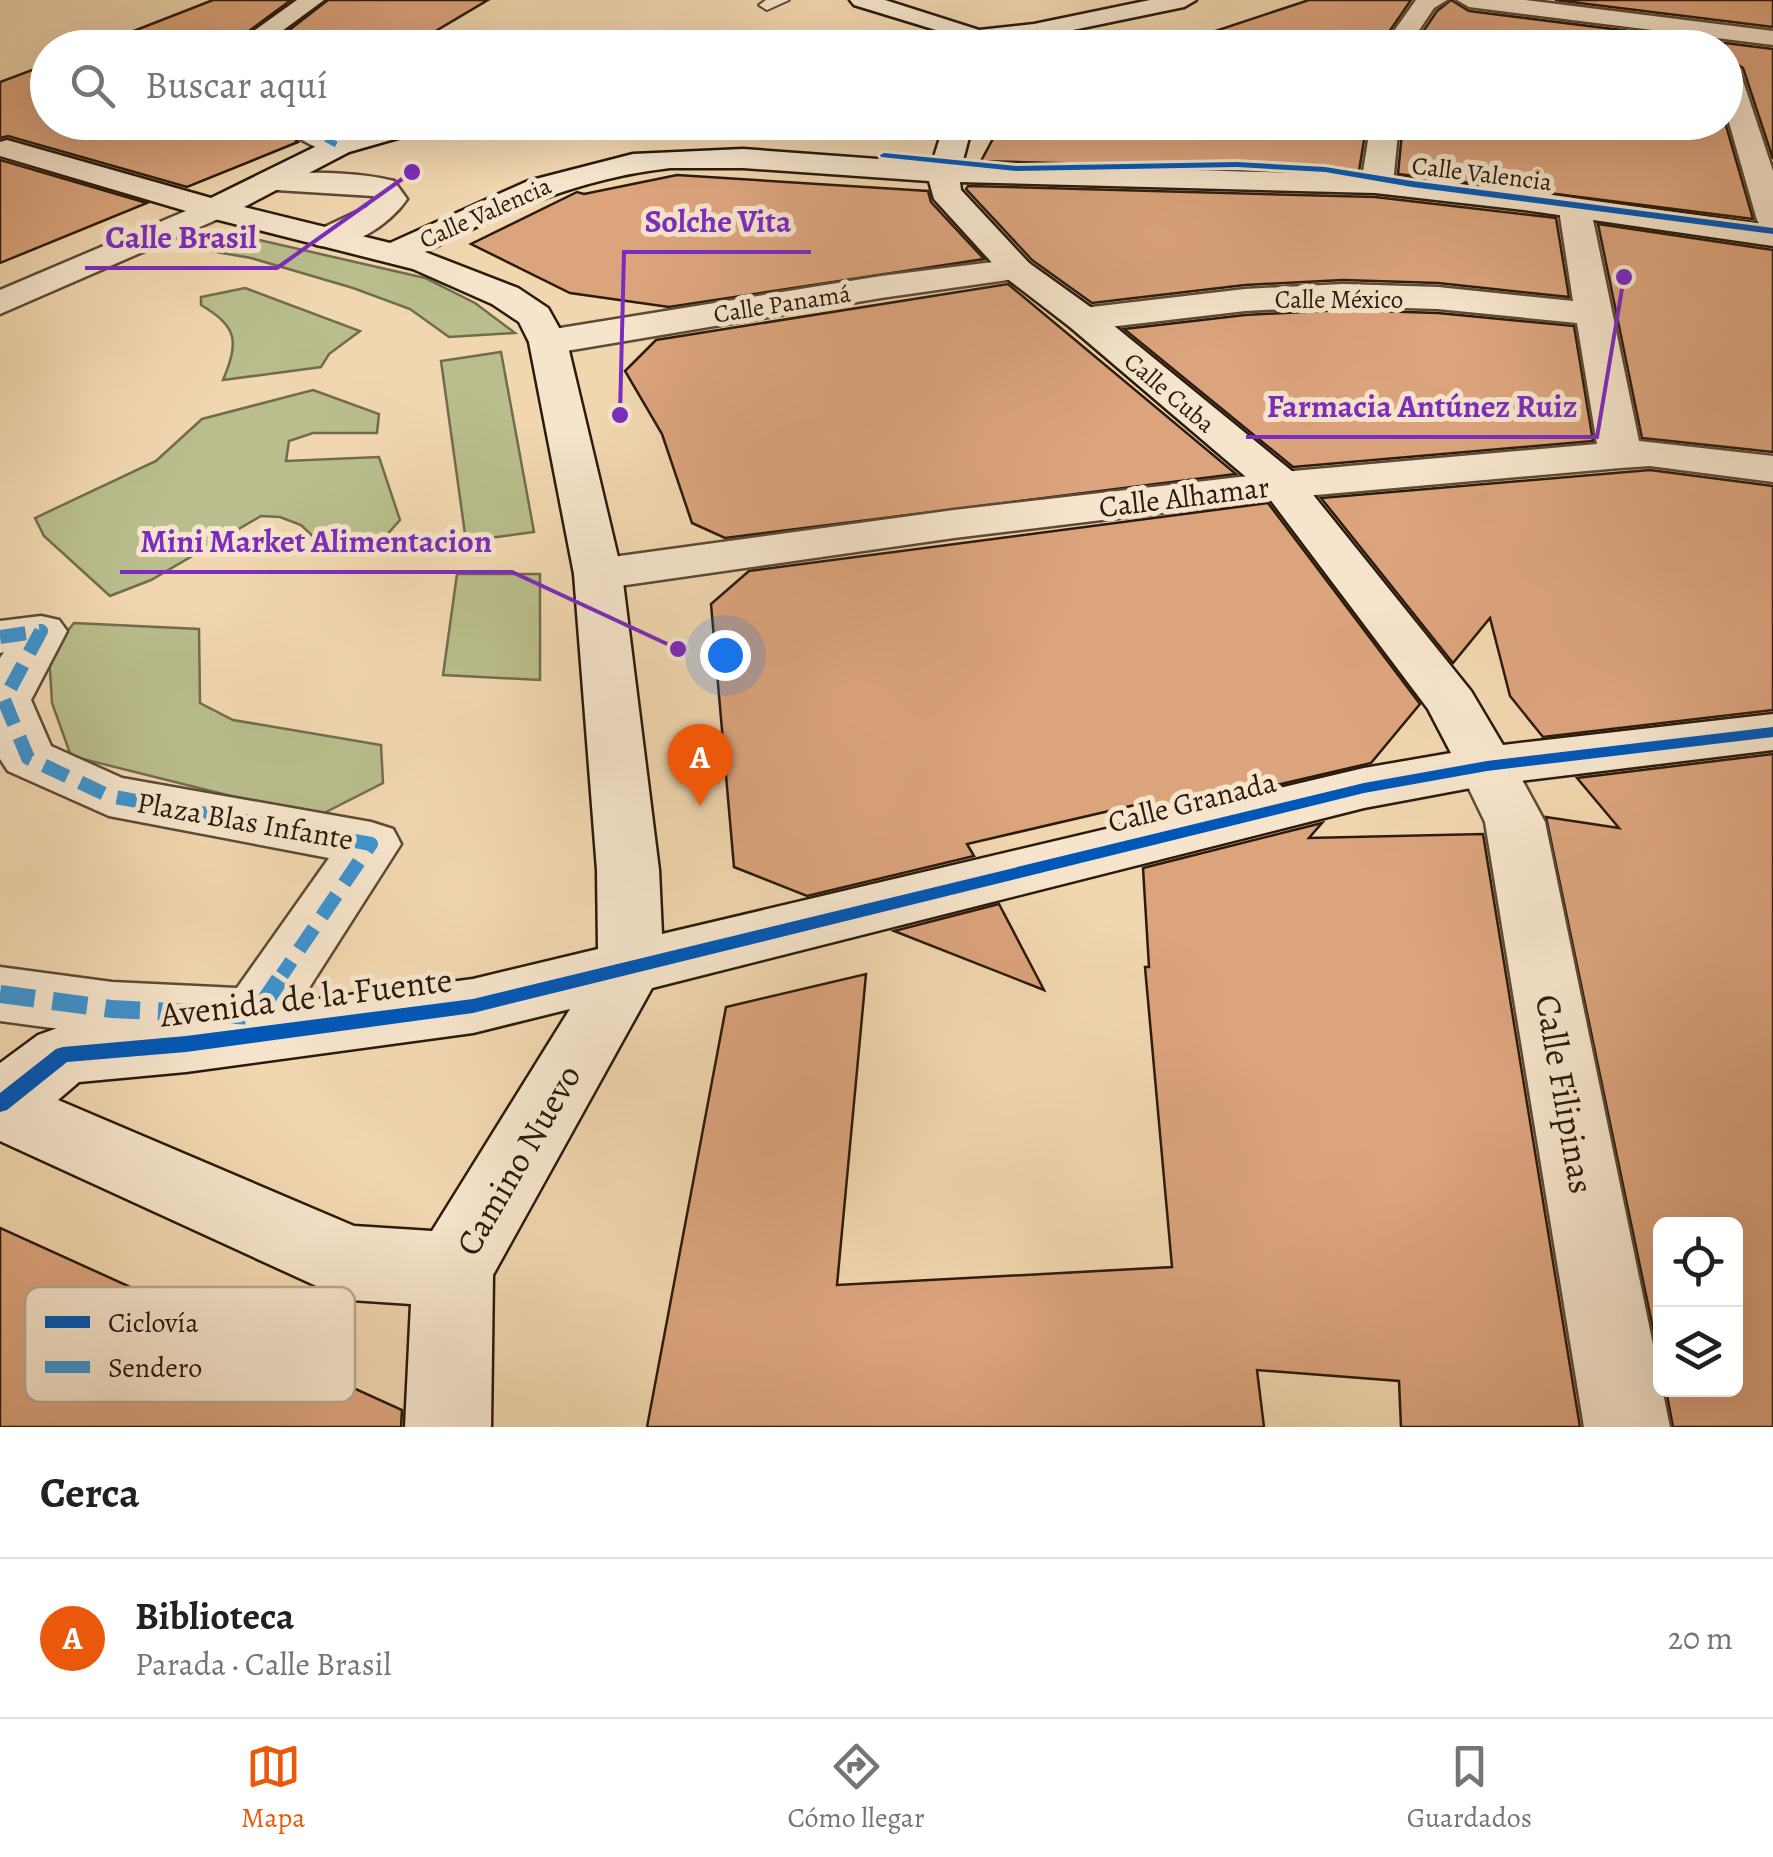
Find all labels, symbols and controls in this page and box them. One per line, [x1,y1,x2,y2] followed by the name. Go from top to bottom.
[30,30,1743,140] search box
[65,58,120,113] icon: search
[145,59,328,111] text: Buscar aquí
[1410,149,1554,199] street label: Calle Valencia
[414,169,557,257] street label: Calle Valencia
[624,190,811,252] callout: Solche Vita
[645,199,792,243] text: Solche Vita
[85,206,277,268] callout: Calle Brasil
[105,215,257,259] text: Calle Brasil
[711,276,853,332] street label: Calle Panamá
[1275,283,1403,317] street label: Calle México
[1117,345,1222,441] street label: Calle Cuba
[1246,375,1597,437] callout: Farmacia Antúnez Ruiz
[1267,384,1577,428] text: Farmacia Antúnez Ruiz
[1096,467,1272,527] street label: Calle Alhamar
[120,510,512,572] callout: Mini Market Alimentacion
[140,519,492,563] text: Mini Market Alimentacion
[700,630,751,681] your location
[668,724,732,806] pin: A
[1104,762,1280,842] street label: Calle Granada
[134,782,356,860] street label: Plaza Blas Infante
[156,955,455,1039] street label: Avenida de la Fuente
[1524,991,1606,1197] street label: Calle Filipinas
[444,1056,592,1264] street label: Camino Nuevo
[1653,1217,1743,1397] map controls
[1653,1217,1743,1307] button: locate
[25,1287,355,1402] legend
[108,1304,198,1342] text: Ciclovía
[1653,1307,1743,1397] button: layers
[108,1349,202,1387] text: Sendero
[40,1464,139,1521] text: Cerca
[135,1590,294,1642] text: Biblioteca
[62,1616,83,1660] text: A
[1668,1616,1733,1660] text: 20 m
[135,1642,391,1686] text: Parada · Calle Brasil
[241,1739,305,1837] tab: Mapa
[788,1739,925,1837] tab: Cómo llegar
[1407,1739,1532,1837] tab: Guardados

